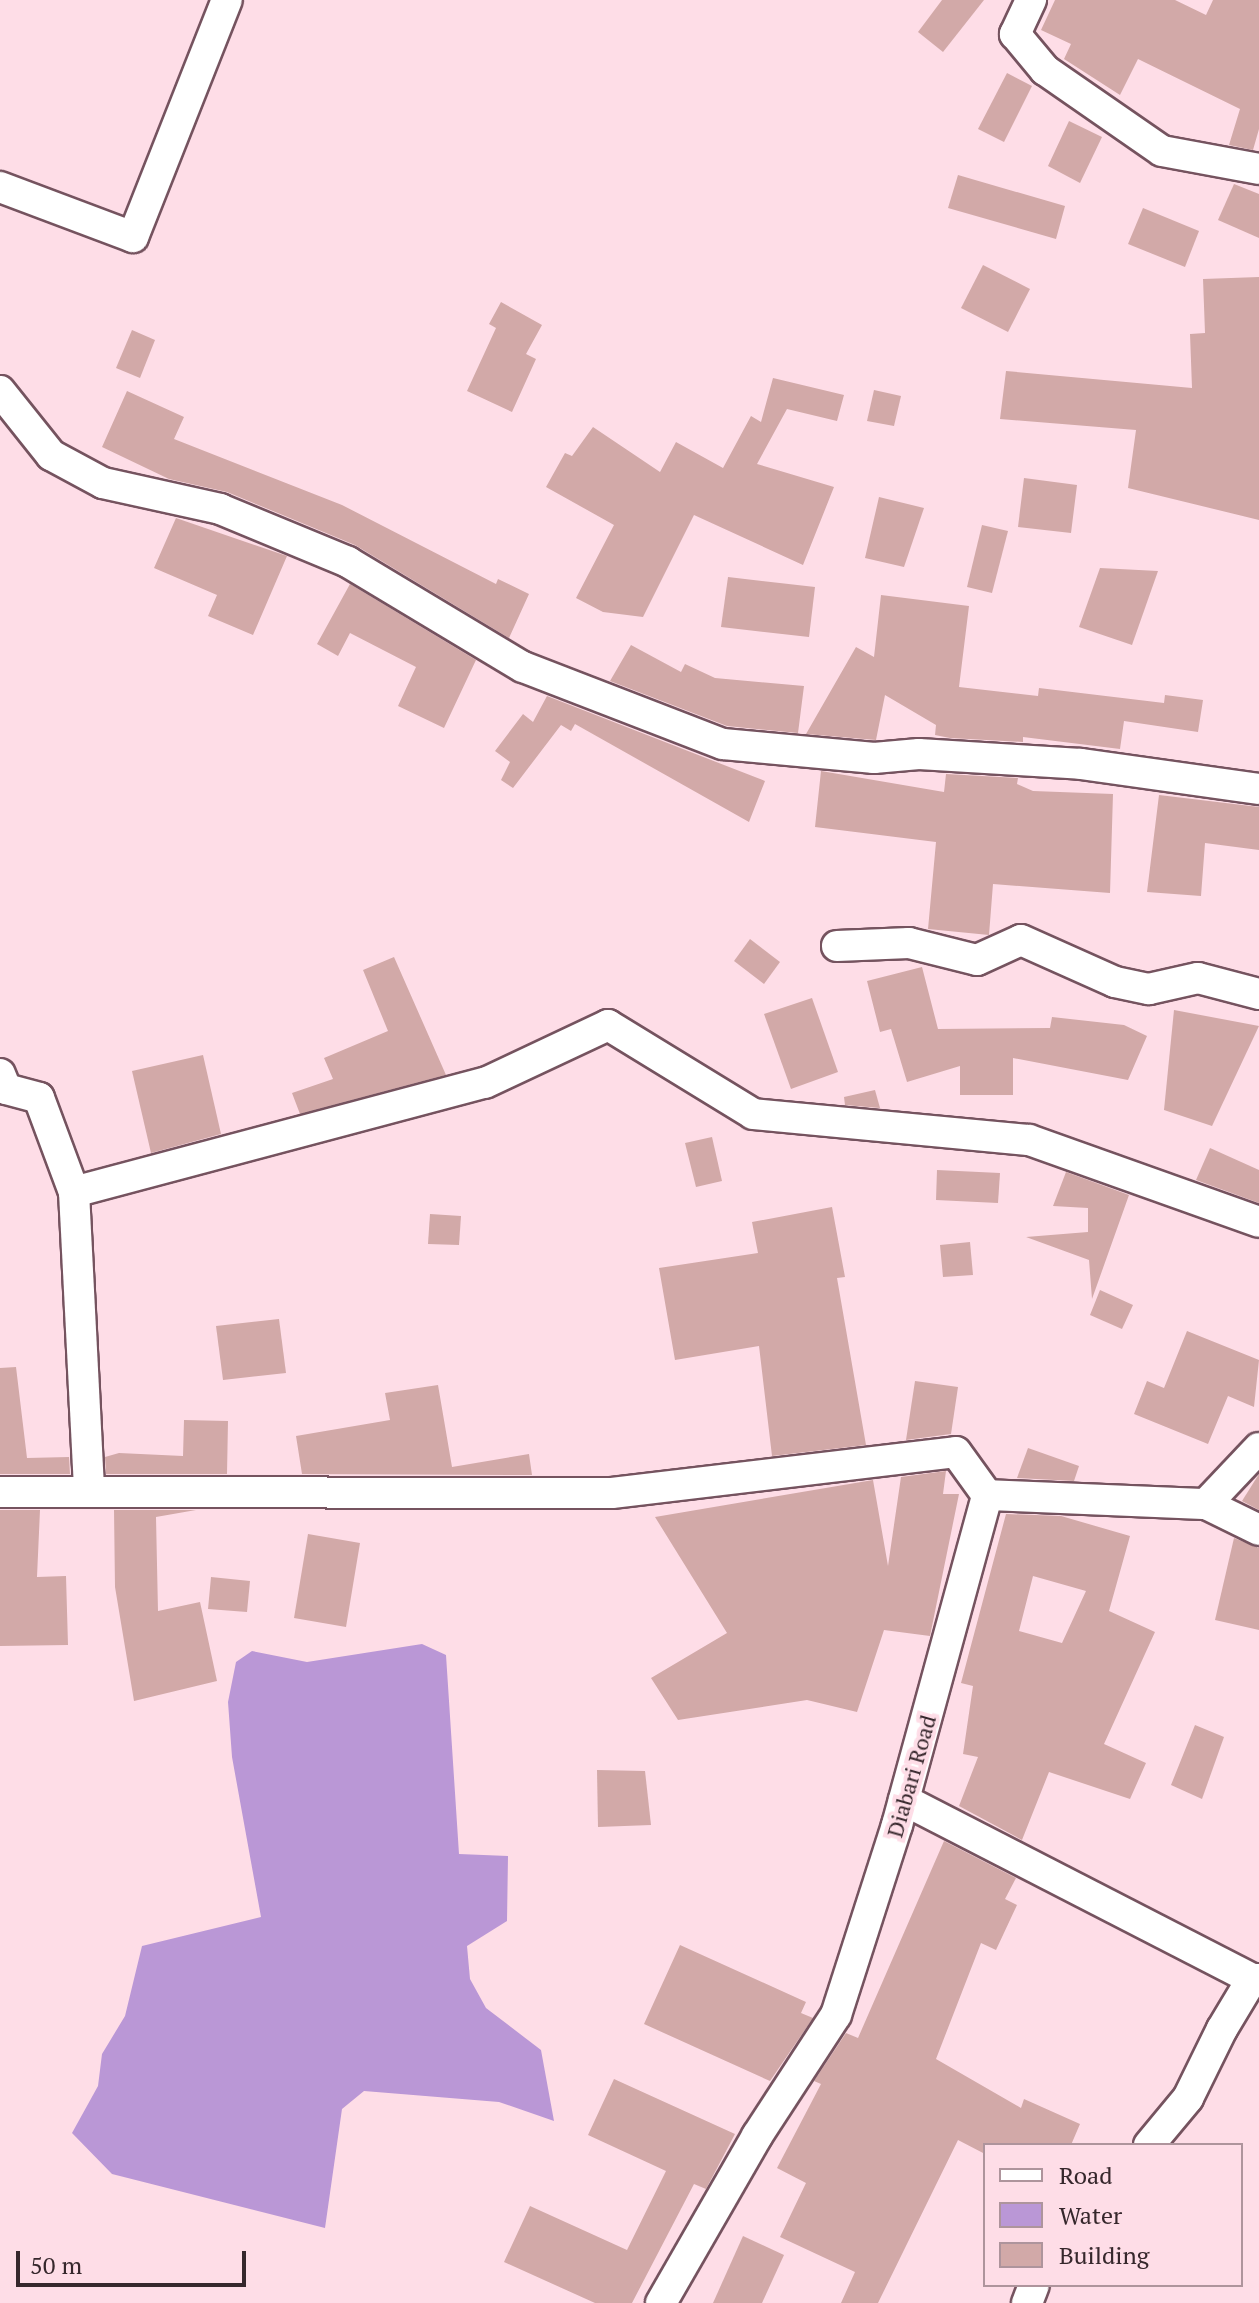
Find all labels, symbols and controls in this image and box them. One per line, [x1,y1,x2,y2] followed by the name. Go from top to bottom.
[881,1712,941,1840] street label: Diabari Road
[983,2143,1243,2287] legend
[1059,2159,1113,2191] text: Road
[1059,2199,1122,2231] text: Water
[20,2235,250,2285] scale bar
[1059,2239,1149,2271] text: Building
[30,2249,82,2281] text: 50 m

